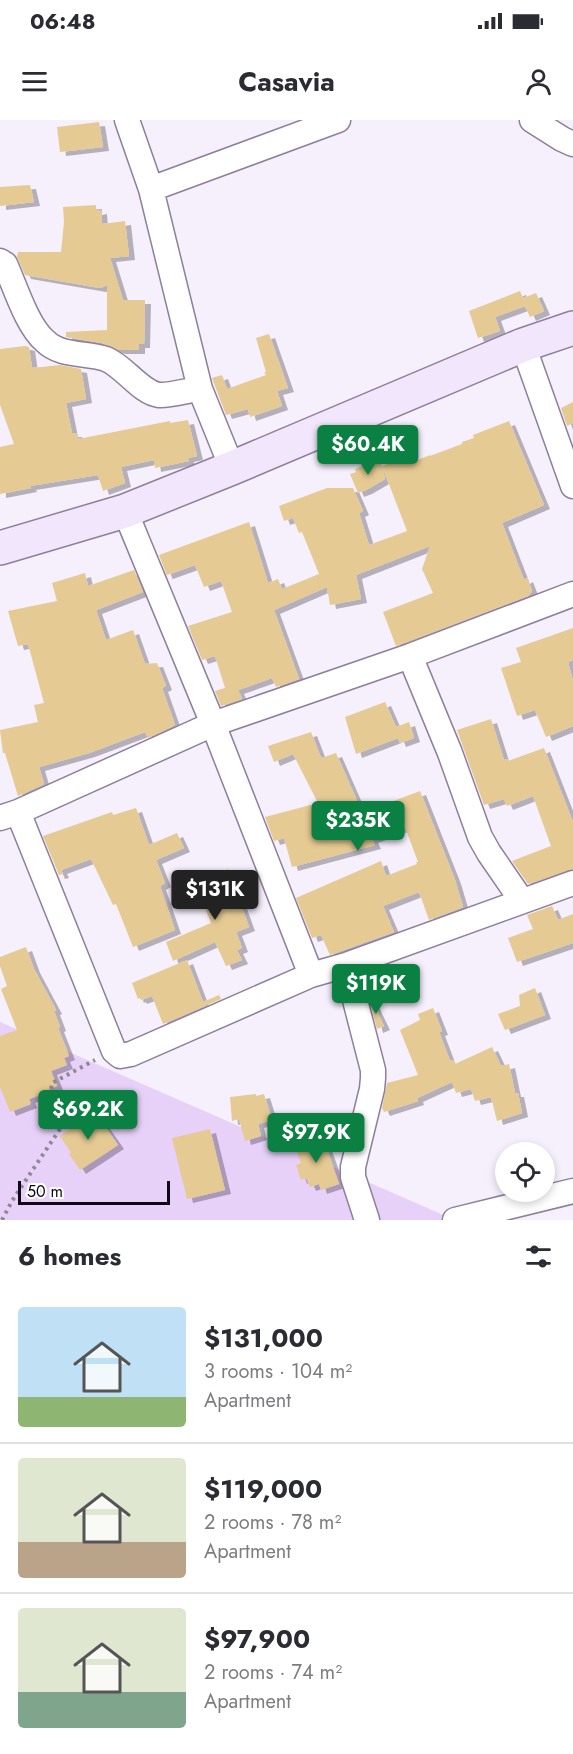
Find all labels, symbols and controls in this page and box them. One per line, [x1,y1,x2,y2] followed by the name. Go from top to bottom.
[30,5,96,37] text: 06:48
[238,62,335,101] text: Casavia
[18,65,51,98] icon: menu
[522,65,555,98] icon: person
[319,425,417,476] pin: $60.4K
[331,430,405,459] text: $60.4K
[316,801,400,852] pin: $235K
[326,806,390,835] text: $235K
[173,870,257,921] pin: $131K
[185,875,245,904] text: $131K
[334,964,418,1015] pin: $119K
[346,969,406,998] text: $119K
[39,1090,137,1141] pin: $69.2K
[52,1095,124,1124] text: $69.2K
[267,1113,365,1164] pin: $97.9K
[281,1118,351,1147] text: $97.9K
[495,1142,555,1202] map controls
[495,1142,555,1202] button: locate
[18,1178,170,1206] scale bar
[27,1180,63,1203] text: 50 m
[18,1237,121,1275] text: 6 homes
[522,1240,555,1273] icon: filters
[204,1319,323,1357] text: $131,000
[66,1331,138,1403] icon: home
[204,1357,352,1386] text: 3 rooms · 104 m²
[204,1386,291,1415] text: Apartment
[204,1470,322,1508] text: $119,000
[66,1482,138,1554] icon: home
[204,1508,341,1537] text: 2 rooms · 78 m²
[204,1537,291,1566] text: Apartment
[204,1620,310,1658] text: $97,900
[66,1632,138,1704] icon: home
[204,1658,342,1687] text: 2 rooms · 74 m²
[204,1687,291,1716] text: Apartment

